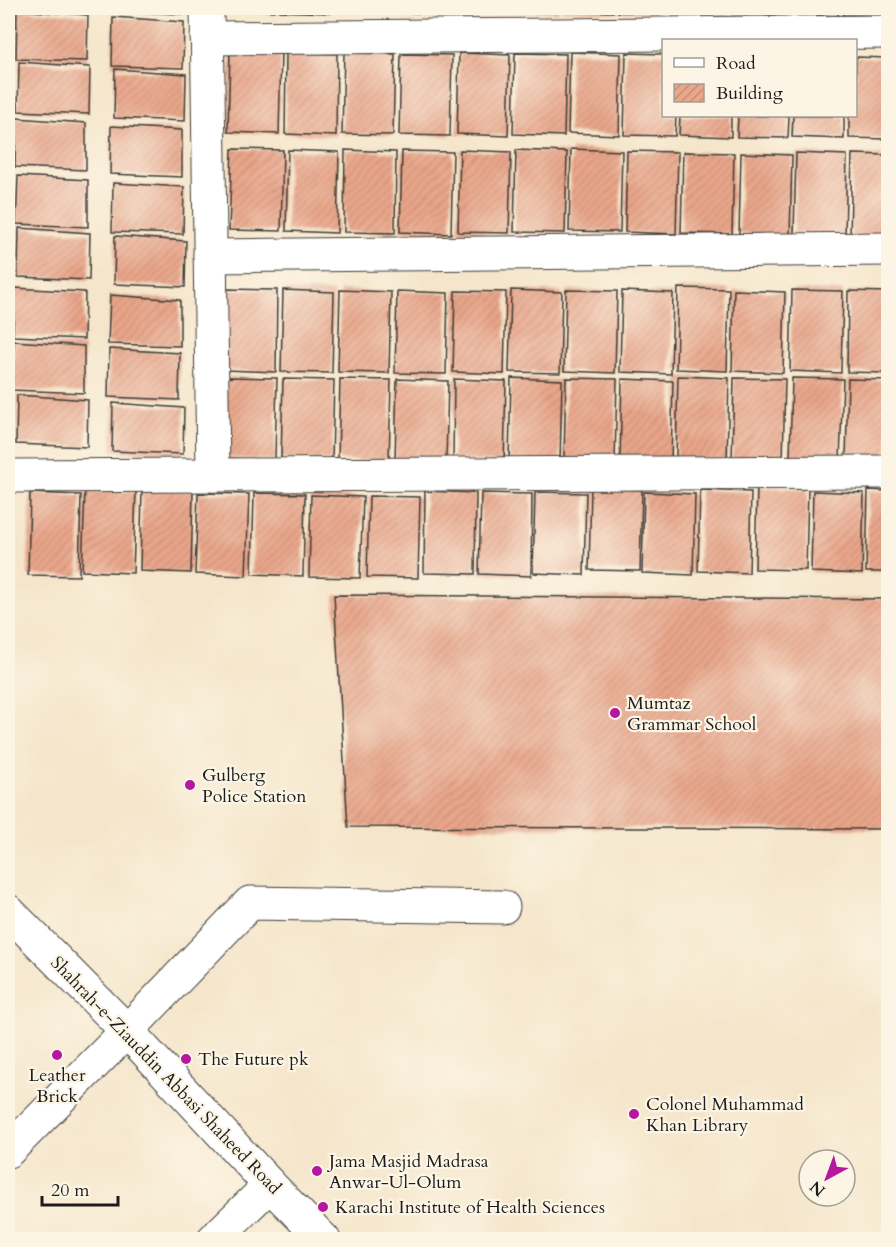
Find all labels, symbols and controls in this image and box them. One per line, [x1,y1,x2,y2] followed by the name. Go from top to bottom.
[662,39,857,117] legend
[716,51,756,76] text: Road
[716,81,784,106] text: Building
[627,691,757,737] place label: Mumtaz Grammar School
[608,706,622,720] marker: Mumtaz Grammar School
[202,763,307,809] place label: Gulberg Police Station
[183,778,197,792] marker: Gulberg Police Station
[45,951,287,1200] street label: Shahrah-e-Ziauddin Abbasi Shaheed Road
[198,1047,309,1072] place label: The Future pk
[50,1048,64,1062] marker: Leather Brick
[179,1052,193,1066] marker: The Future pk
[28,1063,86,1109] place label: Leather Brick
[646,1092,804,1138] place label: Colonel Muhammad Khan Library
[627,1107,641,1121] marker: Colonel Muhammad Khan Library
[797,1148,857,1208] north arrow
[326,1149,489,1195] place label: Jama Masjid Madrasa Anwar-Ul-Olum
[310,1164,324,1178] marker: Jama Masjid Madrasa Anwar-Ul-Olum
[42,1169,118,1207] scale bar
[805,1176,830,1201] text: N
[51,1178,90,1203] text: 20 m
[335,1195,605,1220] place label: Karachi Institute of Health Sciences
[316,1200,330,1214] marker: Karachi Institute of Health Sciences

